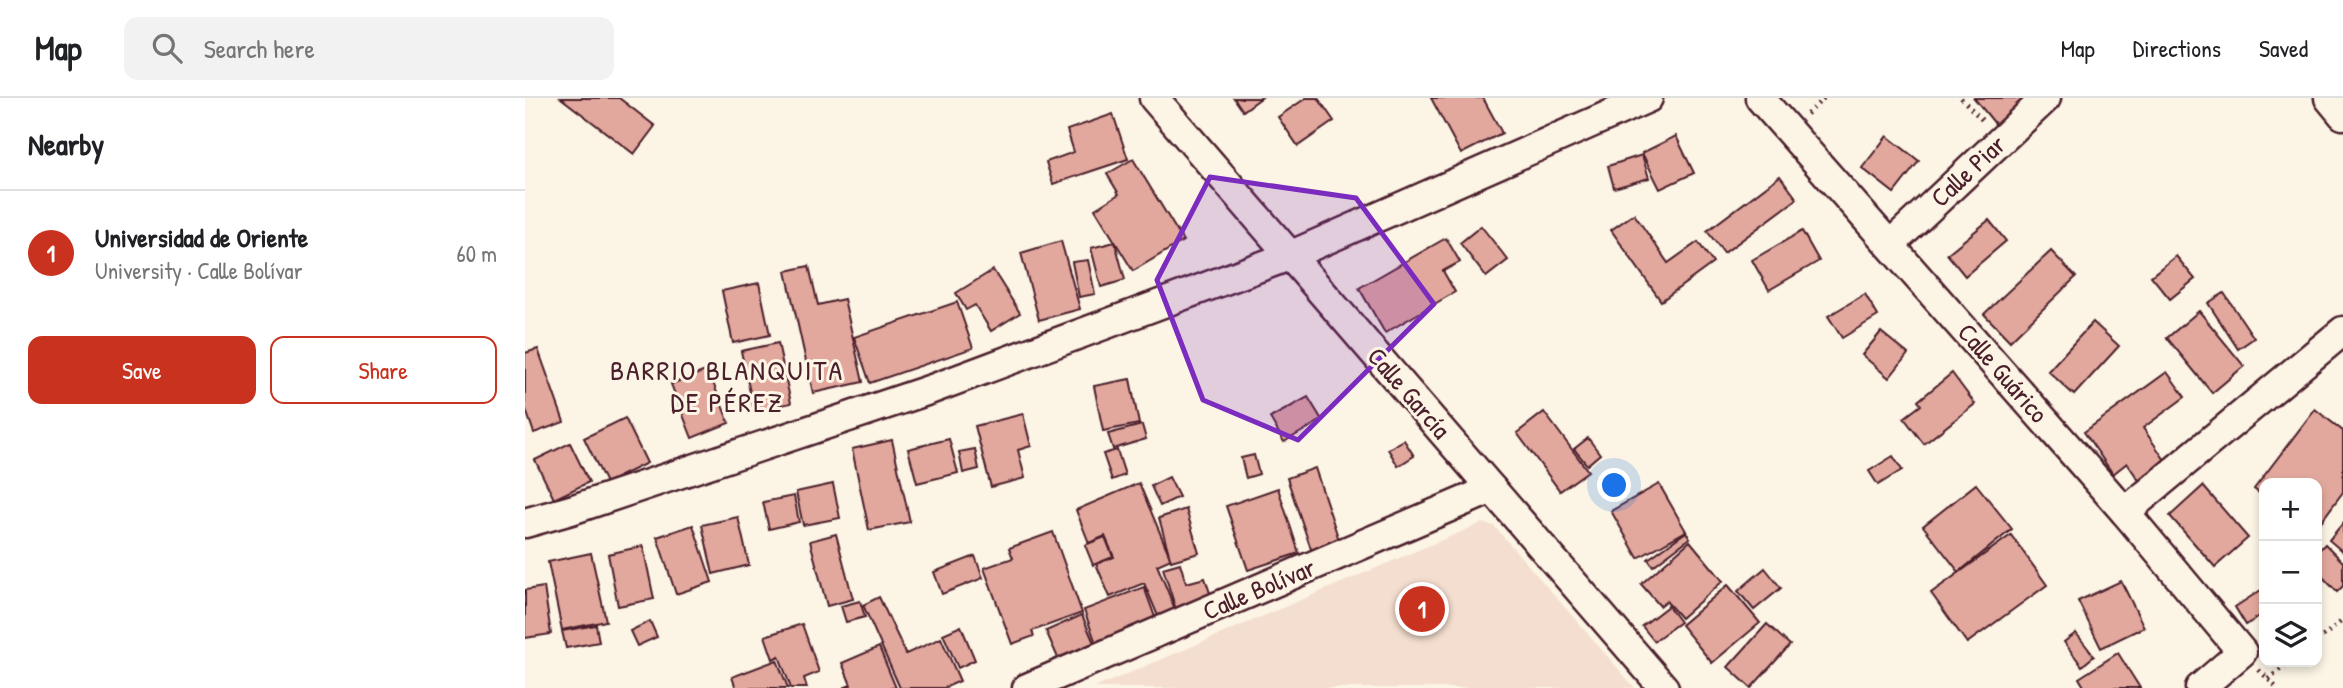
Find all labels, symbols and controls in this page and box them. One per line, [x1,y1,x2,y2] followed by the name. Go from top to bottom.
[124,17,614,80] search box
[35,26,82,70] text: Map
[148,29,186,67] icon: search
[204,31,315,66] text: Search here
[2061,32,2095,64] text: Map
[2133,32,2221,64] text: Directions
[2259,32,2308,64] text: Saved
[28,124,104,164] text: Nearby
[1923,127,2013,214] street label: Calle Piar
[95,220,308,255] text: Universidad de Oriente
[47,238,55,269] text: 1
[457,238,497,269] text: 60 m
[95,255,302,286] text: University · Calle Bolívar
[1950,315,2056,430] street label: Calle Guárico
[28,336,256,404] button: Save
[270,336,497,404] button: Share
[1360,339,1459,446] street label: Calle García
[610,351,844,421] district label: BARRIO BLANQUITA DE PÉREZ
[1597,468,1631,502] your location
[2259,478,2322,667] map controls
[2259,478,2322,541] button: +
[2259,541,2322,604] button: −
[1197,549,1320,628] street label: Calle Bolívar
[1399,583,1445,635] pin: 1
[2259,604,2322,667] button: layers

